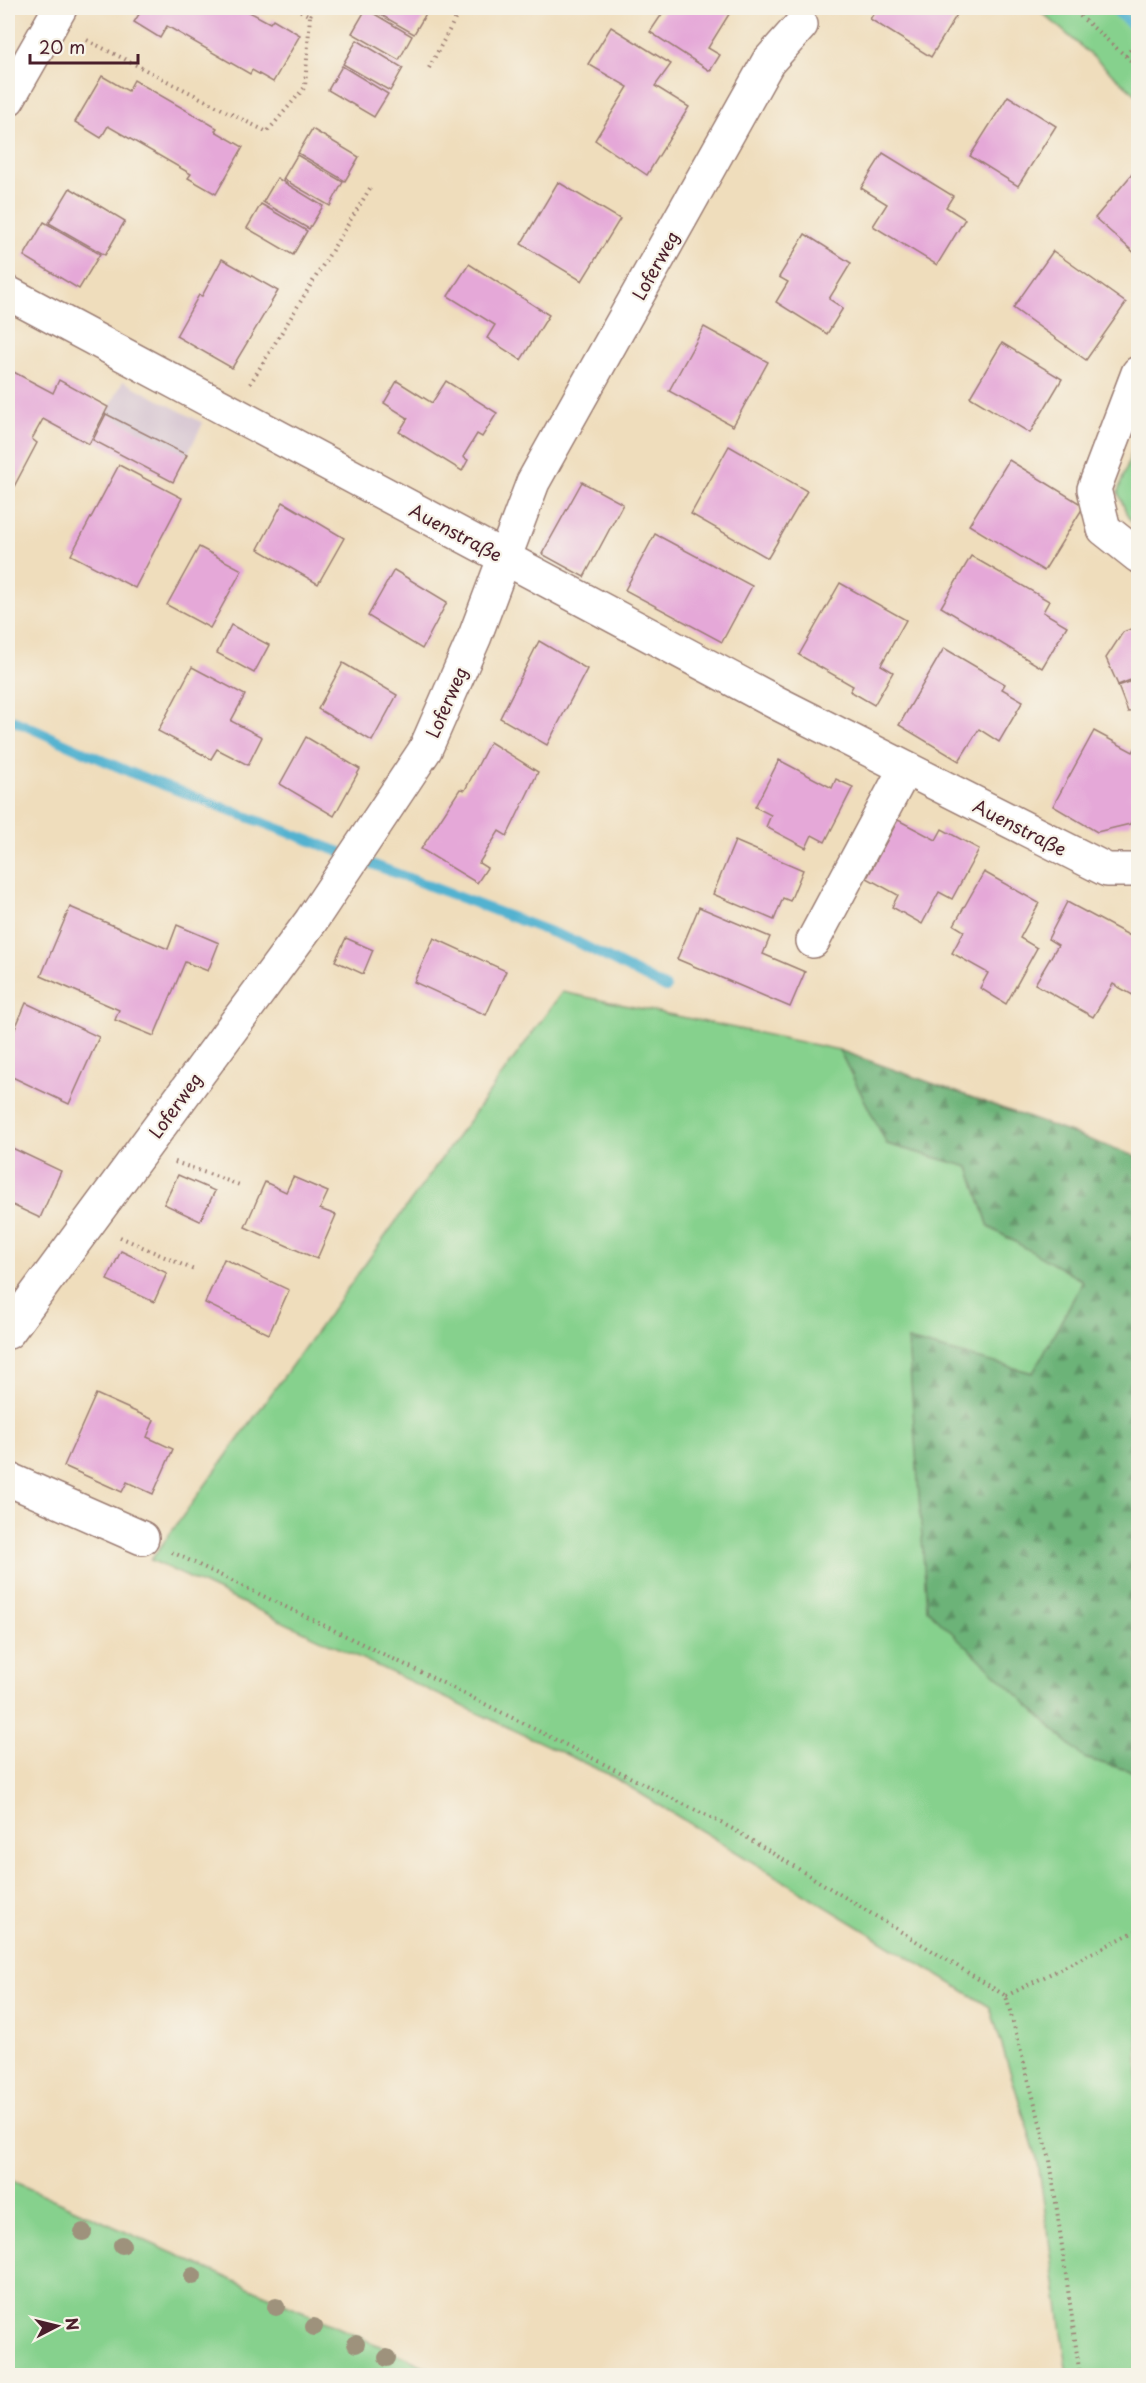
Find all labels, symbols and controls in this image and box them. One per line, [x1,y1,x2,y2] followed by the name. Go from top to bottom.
[30,27,138,65] scale bar
[39,33,85,60] text: 20 m
[625,225,685,305] street label: Loferweg
[405,496,507,568] street label: Auenstraße
[418,662,474,742] street label: Loferweg
[968,792,1072,862] street label: Auenstraße
[142,1066,208,1144] street label: Loferweg
[27,2296,87,2356] north arrow
[60,2316,86,2332] text: N

